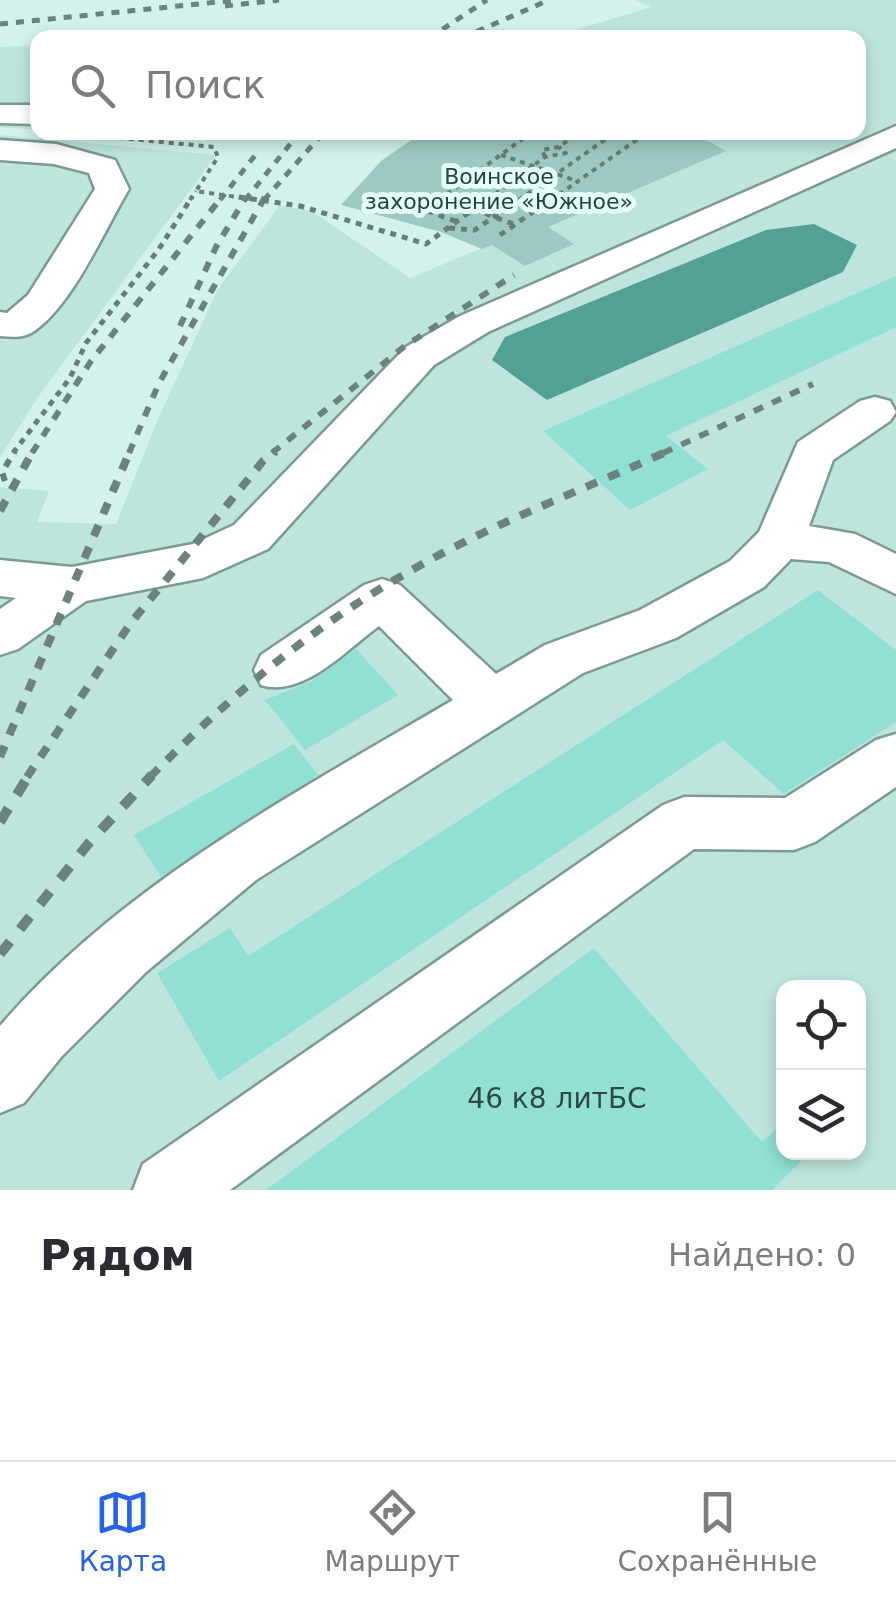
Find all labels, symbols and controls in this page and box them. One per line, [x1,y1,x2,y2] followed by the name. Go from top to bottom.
[30,30,866,140] search box
[65,58,120,113] icon: search
[145,63,265,107] text: Поиск
[365,164,633,214] park label: Воинское захоронение «Южное»
[776,980,866,1160] map controls
[776,980,866,1070] button: locate
[776,1070,866,1160] button: layers
[467,1082,647,1115] house number: 46 к8 литБС
[40,1231,195,1280] text: Рядом
[668,1236,856,1274] text: Найдено: 0
[79,1485,167,1578] tab: Карта
[325,1485,460,1578] tab: Маршрут
[618,1485,817,1578] tab: Сохранённые

